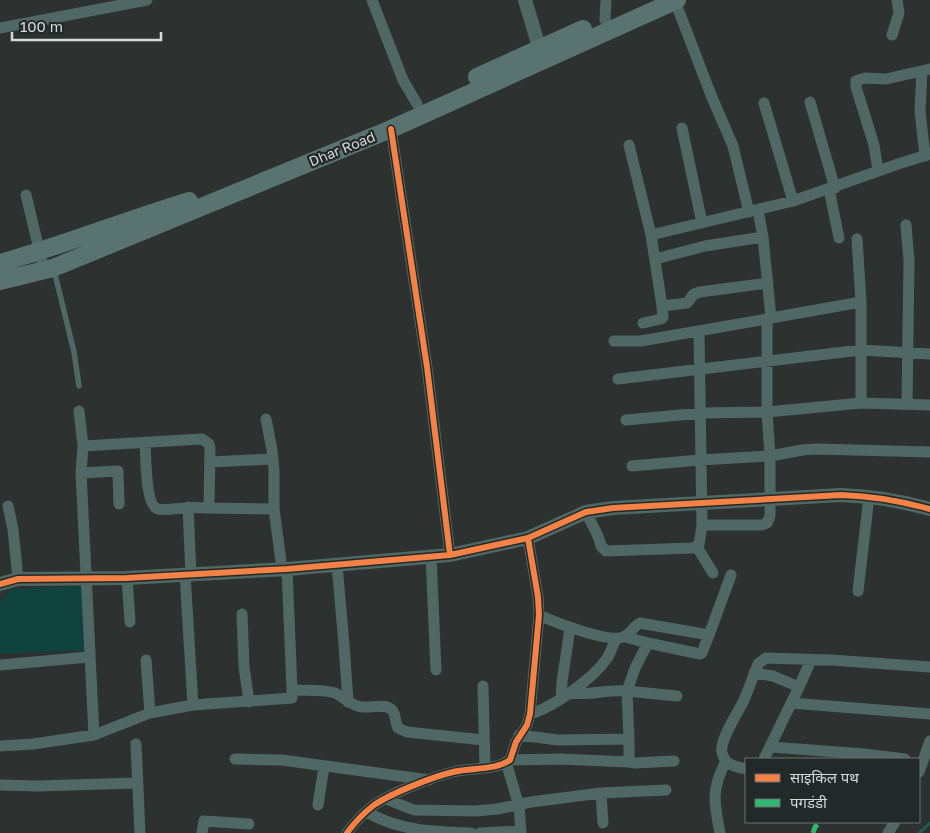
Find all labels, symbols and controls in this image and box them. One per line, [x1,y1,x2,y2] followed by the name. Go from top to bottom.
[12,10,161,42] scale bar
[20,17,63,35] text: 100 m
[306,128,377,169] street label: Dhar Road
[745,758,920,823] legend
[790,768,859,786] text: साइकिल पथ
[790,793,828,811] text: पगडंडी

